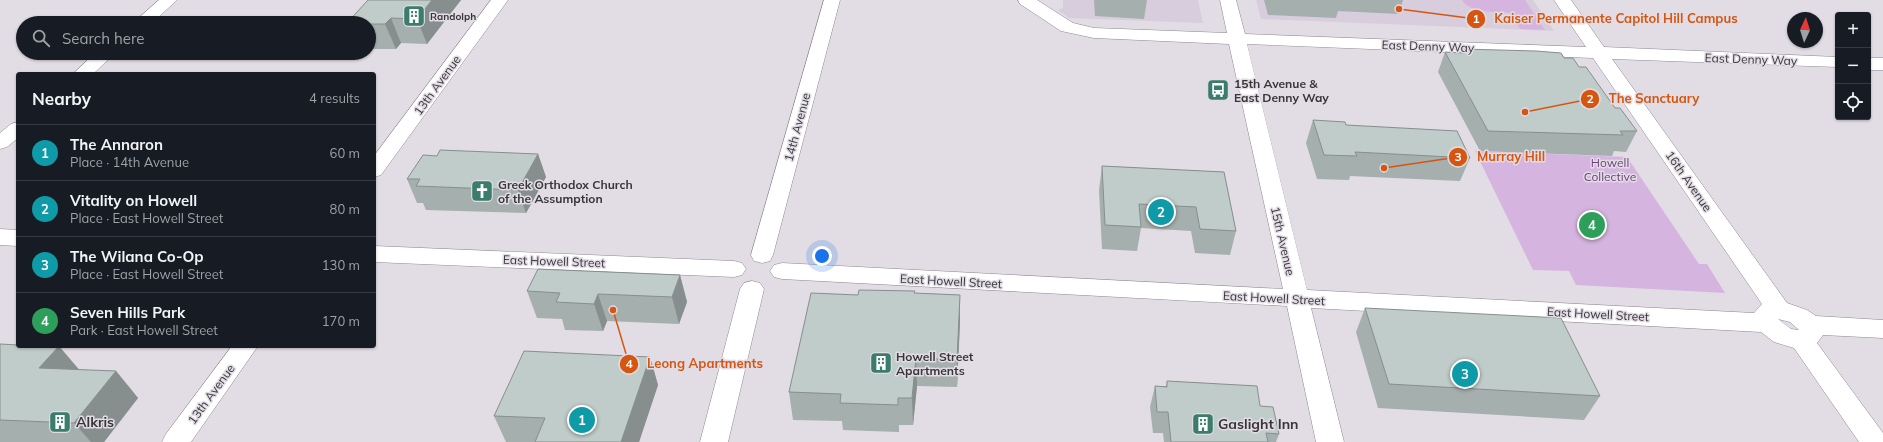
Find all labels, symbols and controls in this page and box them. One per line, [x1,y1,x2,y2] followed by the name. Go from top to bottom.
[401,3,427,29] building icon: Randolph
[1466,6,1745,31] callout: Kaiser Permanente Capitol Hill Campus
[430,10,476,23] place label: Randolph
[1494,10,1738,26] text: Kaiser Permanente Capitol Hill Campus
[1472,11,1480,26] text: 1
[1787,12,1823,48] north arrow
[1835,12,1871,120] map controls
[1835,12,1871,48] button: +
[16,16,376,60] search box
[30,27,52,49] icon: search
[62,29,144,48] text: Search here
[1381,37,1475,55] street label: East Denny Way
[1835,48,1871,84] button: −
[1704,50,1798,68] street label: East Denny Way
[410,52,464,118] street label: 13th Avenue
[1234,76,1329,105] place label: 15th Avenue & East Denny Way
[1205,77,1231,103] bus stop icon: 15th Avenue & East Denny Way
[1835,84,1871,120] button: locate
[1580,86,1707,111] callout: The Sanctuary
[32,88,91,109] text: Nearby
[309,90,360,106] text: 4 results
[1609,90,1700,107] text: The Sanctuary
[781,91,813,163] street label: 14th Avenue
[1586,91,1594,106] text: 2
[70,135,163,154] text: The Annaron
[1448,144,1553,169] callout: Murray Hill
[41,145,49,161] text: 1
[330,145,360,161] text: 60 m
[1477,148,1545,165] text: Murray Hill
[1663,148,1715,214] street label: 16th Avenue
[1454,149,1462,164] text: 3
[70,154,189,170] text: Place · 14th Avenue
[1584,155,1636,184] park label: Howell Collective
[498,177,633,206] place label: Greek Orthodox Church of the Assumption
[469,178,495,204] church icon: Greek Orthodox Church of the Assumption
[70,191,197,210] text: Vitality on Howell
[1148,197,1174,227] pin: 2
[41,201,49,217] text: 2
[330,201,360,217] text: 80 m
[1268,205,1298,277] street label: 15th Avenue
[70,210,223,226] text: Place · East Howell Street
[1579,210,1605,240] pin: 4
[812,246,832,266] your location
[70,247,204,266] text: The Wilana Co-Op
[503,252,605,270] street label: East Howell Street
[41,257,49,273] text: 3
[322,257,360,273] text: 130 m
[70,266,223,282] text: Place · East Howell Street
[900,271,1002,291] street label: East Howell Street
[1223,288,1325,308] street label: East Howell Street
[70,303,185,322] text: Seven Hills Park
[1547,304,1649,324] street label: East Howell Street
[41,313,49,329] text: 4
[322,313,360,329] text: 170 m
[70,322,218,338] text: Park · East Howell Street
[896,349,974,378] place label: Howell Street Apartments
[868,350,894,376] building icon: Howell Street Apartments
[619,351,771,376] callout: Leong Apartments
[647,355,763,371] text: Leong Apartments
[625,356,633,371] text: 4
[1452,359,1478,389] pin: 3
[184,361,238,427] street label: 13th Avenue
[569,405,595,435] pin: 1
[47,409,73,435] building icon: Alkris
[1190,411,1216,437] building icon: Gaslight Inn
[76,413,114,431] place label: Alkris
[1218,415,1299,433] place label: Gaslight Inn

